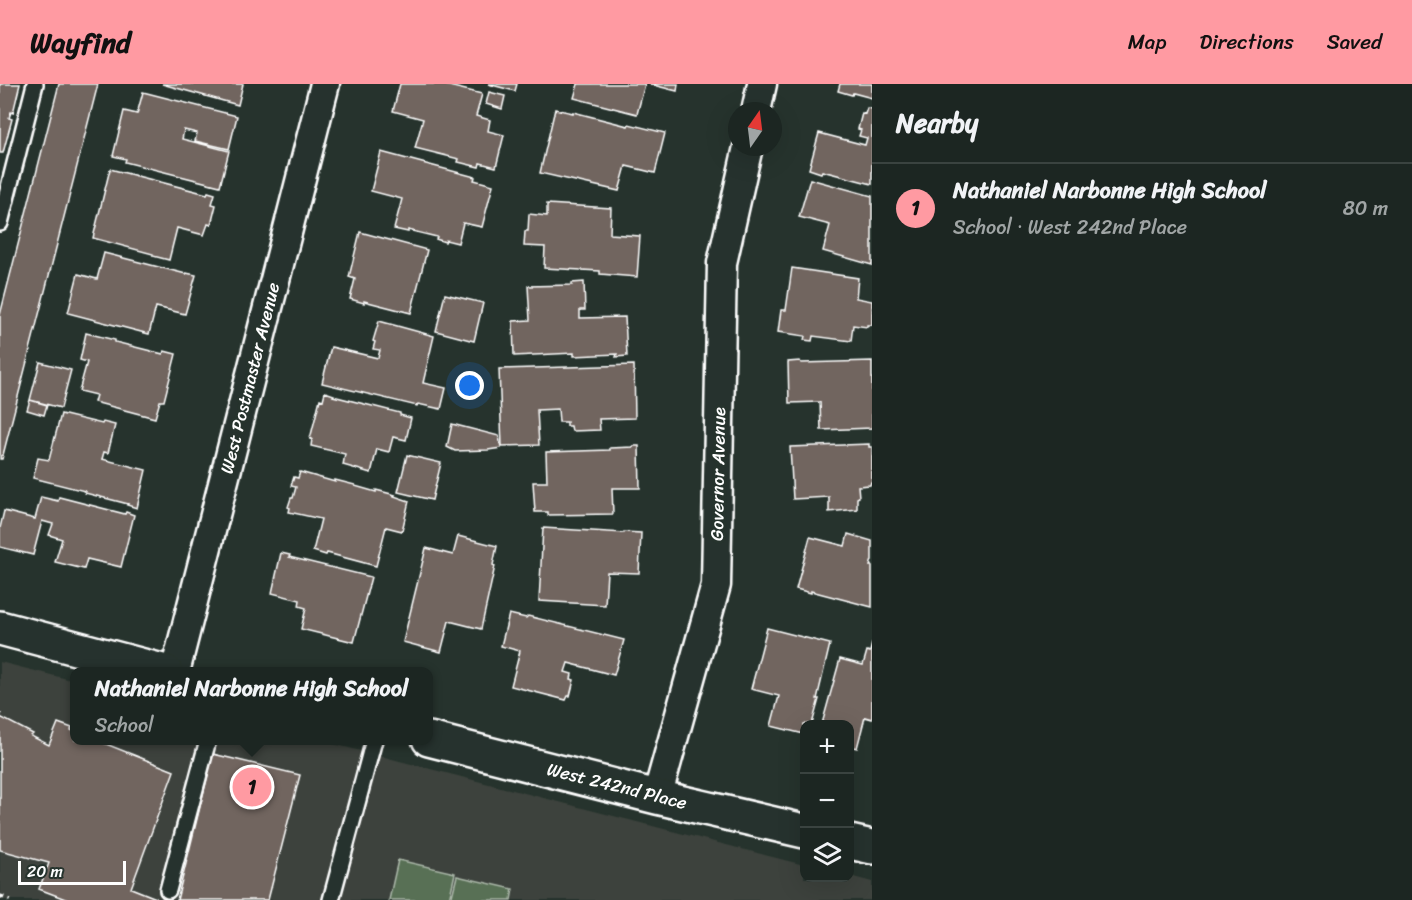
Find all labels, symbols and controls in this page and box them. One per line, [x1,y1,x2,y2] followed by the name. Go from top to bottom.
[30,18,131,67] text: Wayfind
[1128,23,1166,61] text: Map
[1199,23,1294,61] text: Directions
[1327,23,1382,61] text: Saved
[896,100,978,146] text: Nearby
[728,102,782,156] north arrow
[953,171,1266,210] text: Nathaniel Narbonne High School
[911,191,920,226] text: 1
[1343,191,1388,226] text: 80 m
[953,210,1187,245] text: School · West 242nd Place
[211,279,289,477] street label: West Postmaster Avenue
[455,371,484,400] your location
[701,407,735,541] street label: Governor Avenue
[70,667,433,745] popup
[95,669,408,708] text: Nathaniel Narbonne High School
[95,708,154,743] text: School
[800,720,854,882] map controls
[800,720,854,774] button: +
[544,753,690,819] street label: West 242nd Place
[232,764,272,810] pin: 1
[800,774,854,828] button: −
[800,828,854,882] button: layers
[27,857,63,886] text: 20 m
[18,858,126,886] scale bar

